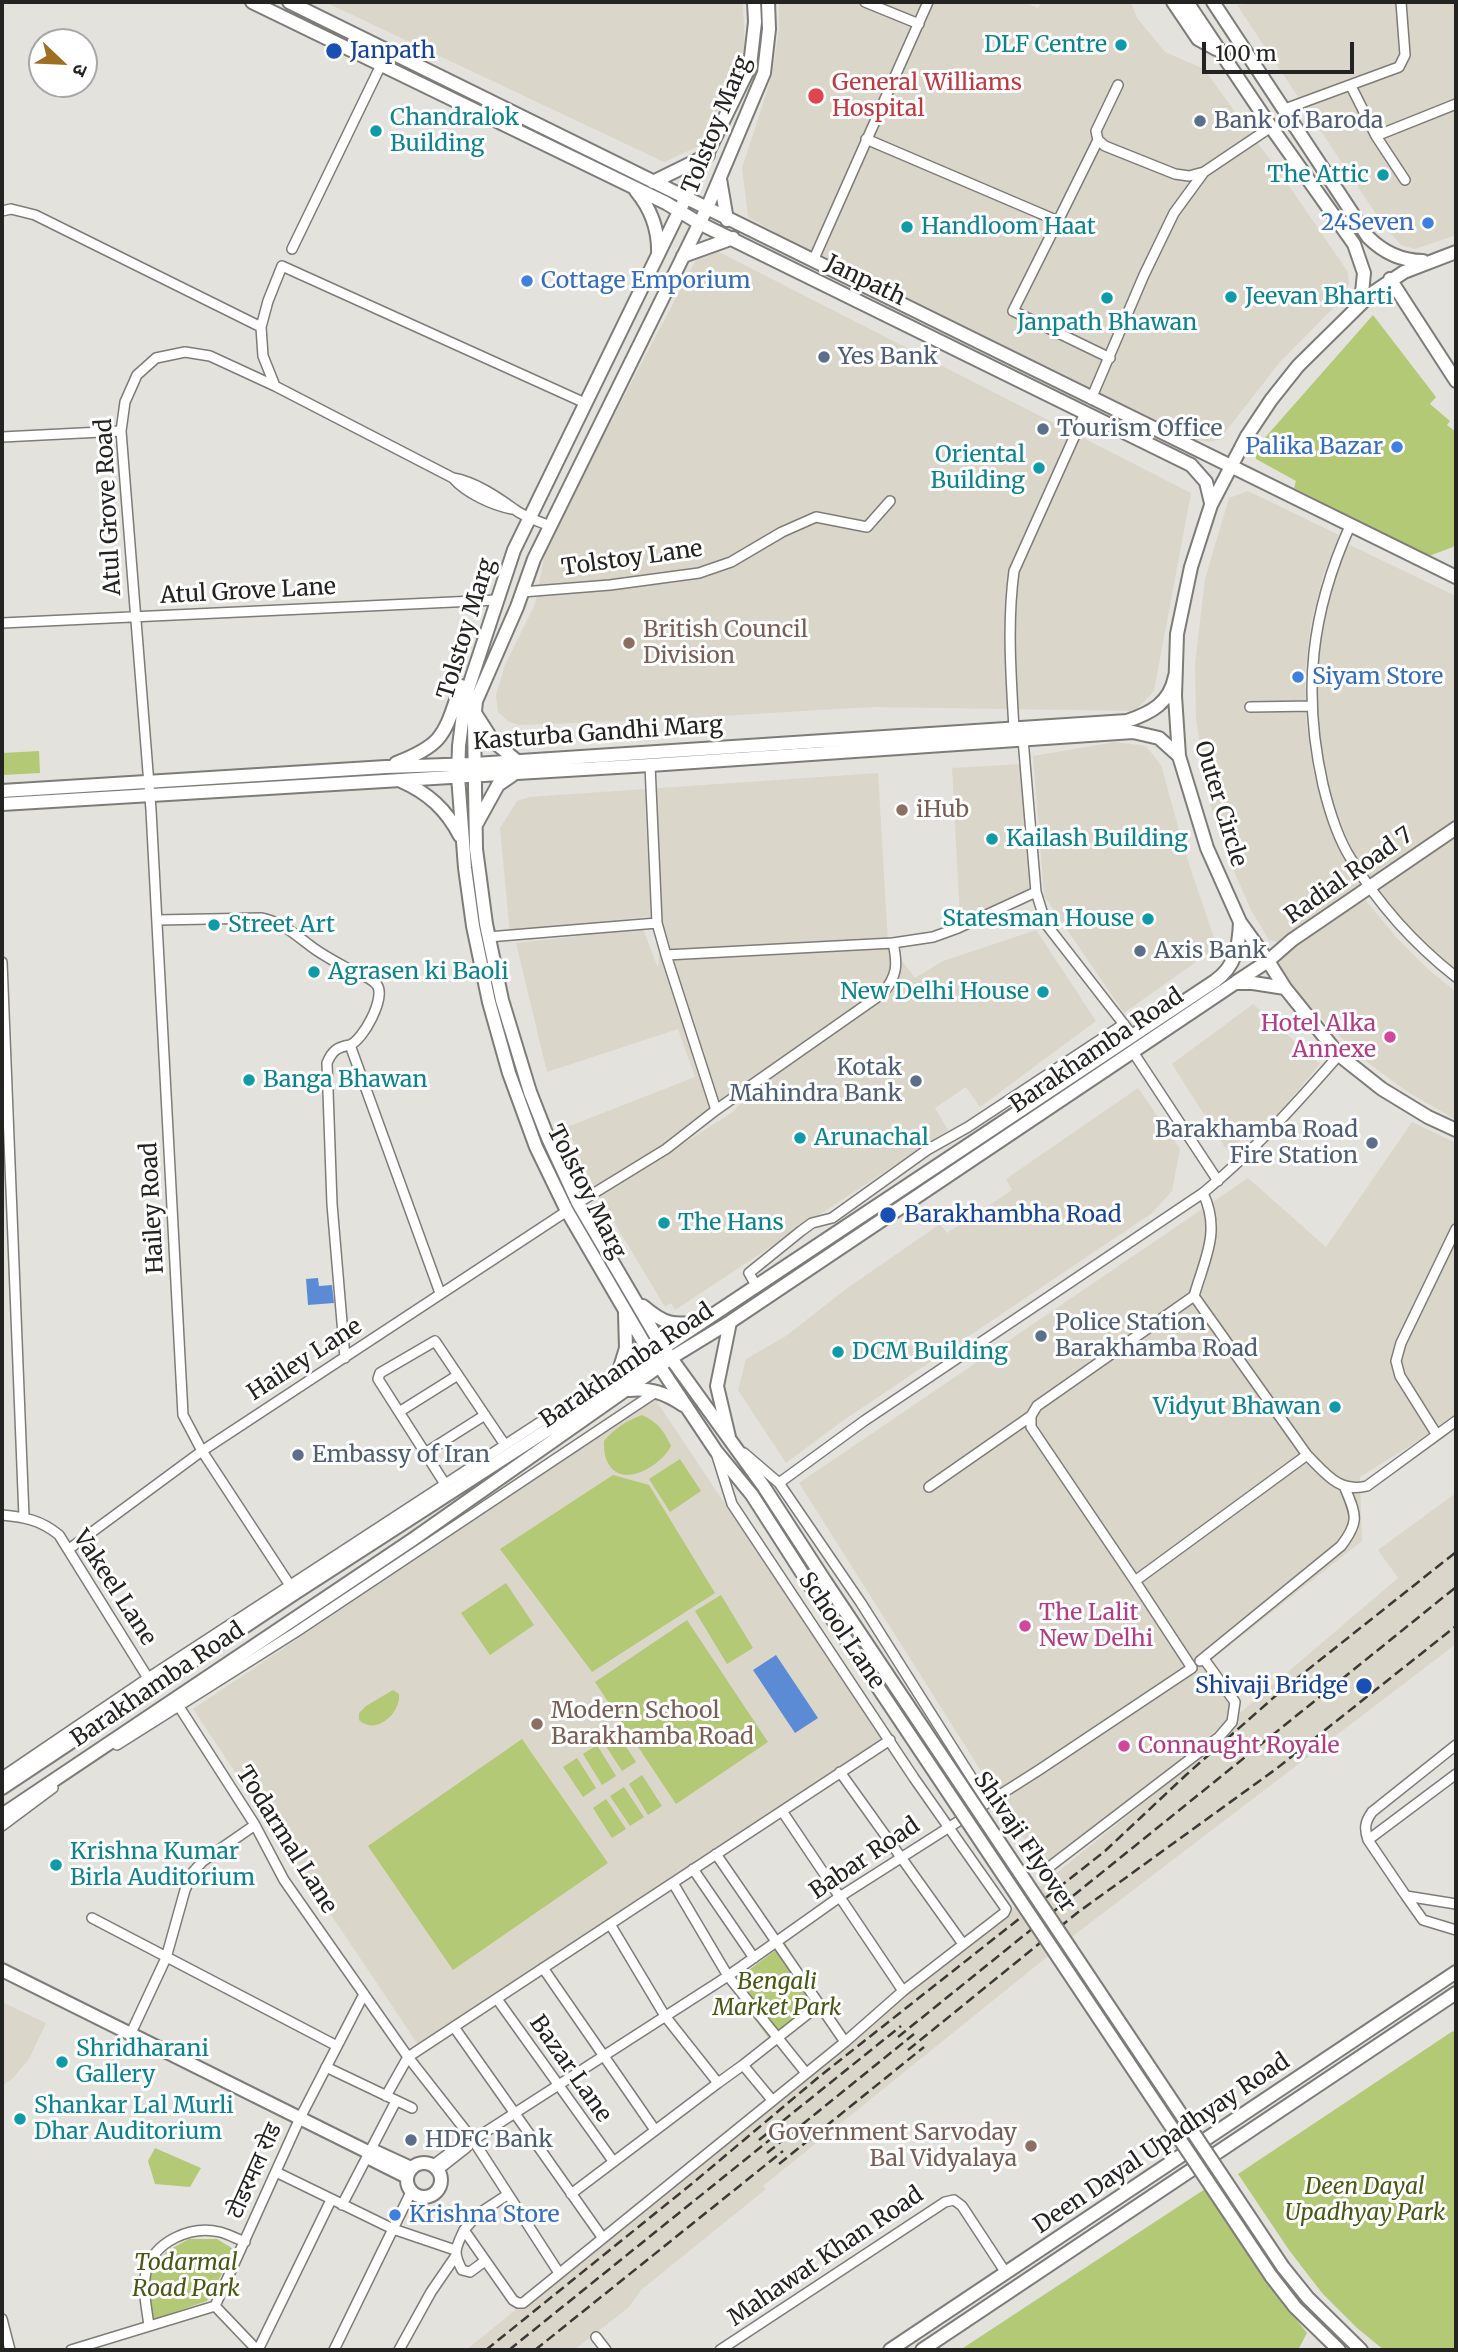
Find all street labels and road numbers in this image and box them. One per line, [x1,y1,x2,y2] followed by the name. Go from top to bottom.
[677,52,757,198] street label: Tolstoy Marg
[820,250,910,312] street label: Janpath
[91,418,127,596] street label: Atul Grove Road
[560,535,704,583] street label: Tolstoy Lane
[432,555,502,703] street label: Tolstoy Marg
[159,574,337,610] street label: Atul Grove Lane
[472,712,724,756] street label: Kasturba Gandhi Marg
[1188,738,1252,870] street label: Outer Circle
[1280,822,1418,930] street label: Radial Road 7
[1005,983,1189,1119] street label: Barakhamba Road
[541,1121,631,1263] street label: Tolstoy Marg
[136,1141,170,1275] street label: Hailey Road
[535,1298,719,1434] street label: Barakhamba Road
[243,1313,367,1407] street label: Hailey Lane
[66,1525,162,1651] street label: Vakeel Lane
[792,1567,890,1695] street label: School Lane
[66,1617,250,1753] street label: Barakhamba Road
[230,1761,342,1919] street label: Todarmal Lane
[967,1767,1081,1917] street label: Shivaji Flyover
[805,1812,925,1906] street label: Babar Road
[523,2010,617,2128] street label: Bazar Lane
[1029,2048,1295,2240] street label: Deen Dayal Upadhyay Road
[222,2119,288,2223] street label: टोडरमल रोड
[723,2182,929,2332] street label: Mahawat Khan Road

